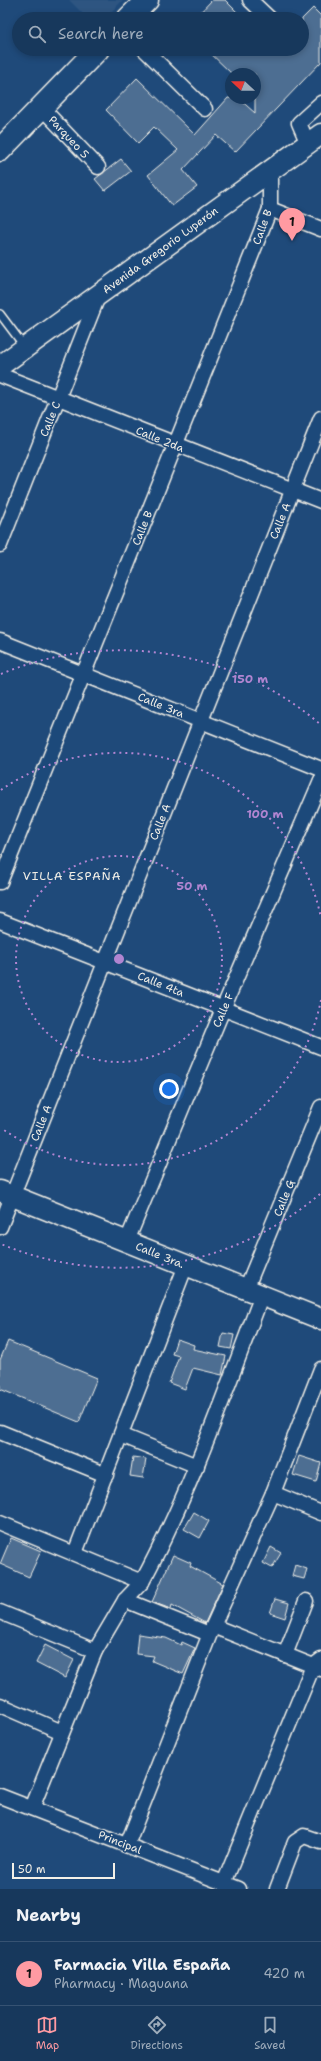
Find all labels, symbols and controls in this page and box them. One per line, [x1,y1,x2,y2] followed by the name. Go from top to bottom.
[12,12,309,56] search box
[26,23,48,45] icon: search
[58,24,144,44] text: Search here
[225,68,261,104] north arrow
[45,113,92,162] street label: Parqueo 5
[100,203,221,297] street label: Avenida Gregorio Luperón
[249,207,276,247] street label: Calle B
[279,208,305,241] pin: 1
[37,399,64,439] street label: Calle C
[133,423,186,456] street label: Calle 2da
[266,501,295,542] street label: Calle A
[129,508,156,548] street label: Calle B
[232,671,268,687] text: 150 m
[135,689,186,722] street label: Calle 3ra
[146,802,175,843] street label: Calle A
[247,806,284,822] text: 100 m
[23,868,121,884] district label: VILLA ESPAÑA
[177,878,208,894] text: 50 m
[112,952,126,966] centre of rings
[135,968,186,1001] street label: Calle 4ta
[209,991,237,1030] street label: Calle F
[159,1079,179,1099] your location
[27,1103,56,1144] street label: Calle A
[270,1177,299,1219] street label: Calle G
[133,1239,187,1272] street label: Calle 3ra.
[96,1827,144,1858] street label: Principal
[12,1861,115,1880] scale bar
[18,1862,46,1877] text: 50 m
[16,1904,81,1926] text: Nearby
[54,1955,230,1975] text: Farmacia Villa España
[26,1965,32,1982] text: 1
[263,1965,305,1982] text: 420 m
[54,1975,188,1992] text: Pharmacy · Maguana
[36,2014,59,2053] tab: Map
[130,2014,183,2053] tab: Directions
[254,2014,285,2053] tab: Saved

